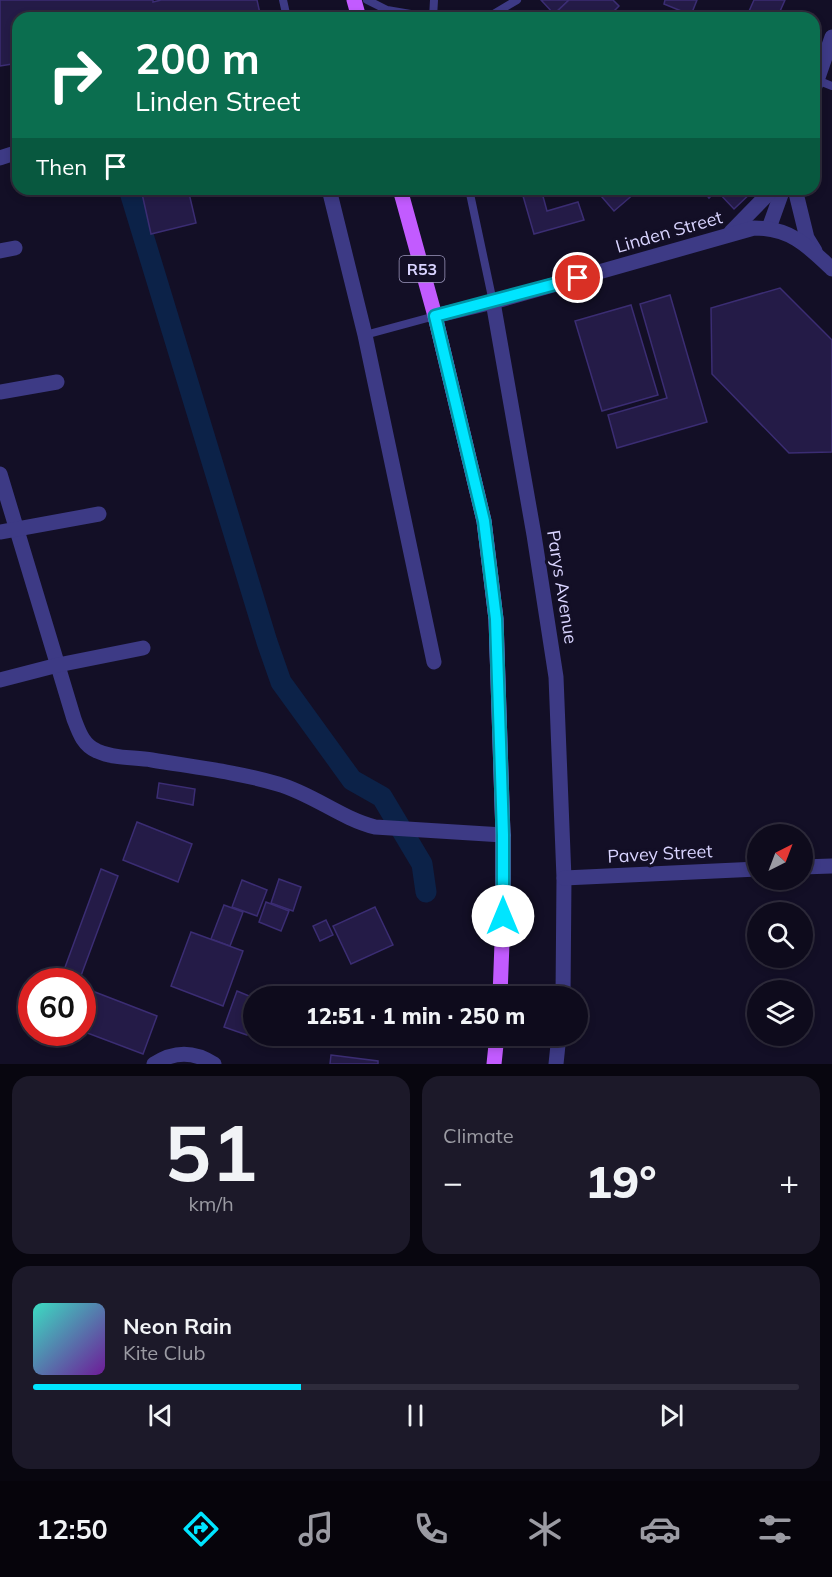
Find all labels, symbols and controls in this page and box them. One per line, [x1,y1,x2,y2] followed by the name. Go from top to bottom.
[135,32,260,85] text: 200 m
[36,36,114,114] icon: right
[135,84,300,118] text: Linden Street
[99,150,132,183] icon: arrive
[36,153,87,181] text: Then
[613,205,725,258] street label: Linden Street
[552,252,603,303] pin
[400,256,444,282] road number: R53
[561,261,594,294] icon: arrive
[542,528,583,645] street label: Parys Avenue
[747,824,813,890] north arrow
[747,824,813,1046] map controls
[607,839,713,868] street label: Pavey Street
[471,884,535,948] position arrow
[747,902,813,968] button: search
[18,968,96,1046] speed limit sign: 60
[747,980,813,1046] button: layers
[306,1002,525,1030] text: 12:51 · 1 min · 250 m
[164,1103,258,1201] text: 51
[443,1123,514,1148] text: Climate
[585,1153,657,1209] text: 19°
[443,1161,463,1202] text: −
[779,1161,799,1202] text: +
[188,1191,234,1216] text: km/h
[123,1312,232,1340] text: Neon Rain
[123,1340,205,1365] text: Kite Club
[144,1399,177,1432] icon: previous
[399,1399,432,1432] icon: pause
[655,1399,688,1432] icon: next
[180,1508,222,1550] icon: directions
[295,1508,337,1550] icon: music
[410,1508,452,1550] icon: phone
[524,1508,566,1550] icon: climate
[639,1508,681,1550] icon: car
[754,1508,796,1550] icon: filters
[36,1512,108,1546] text: 12:50

